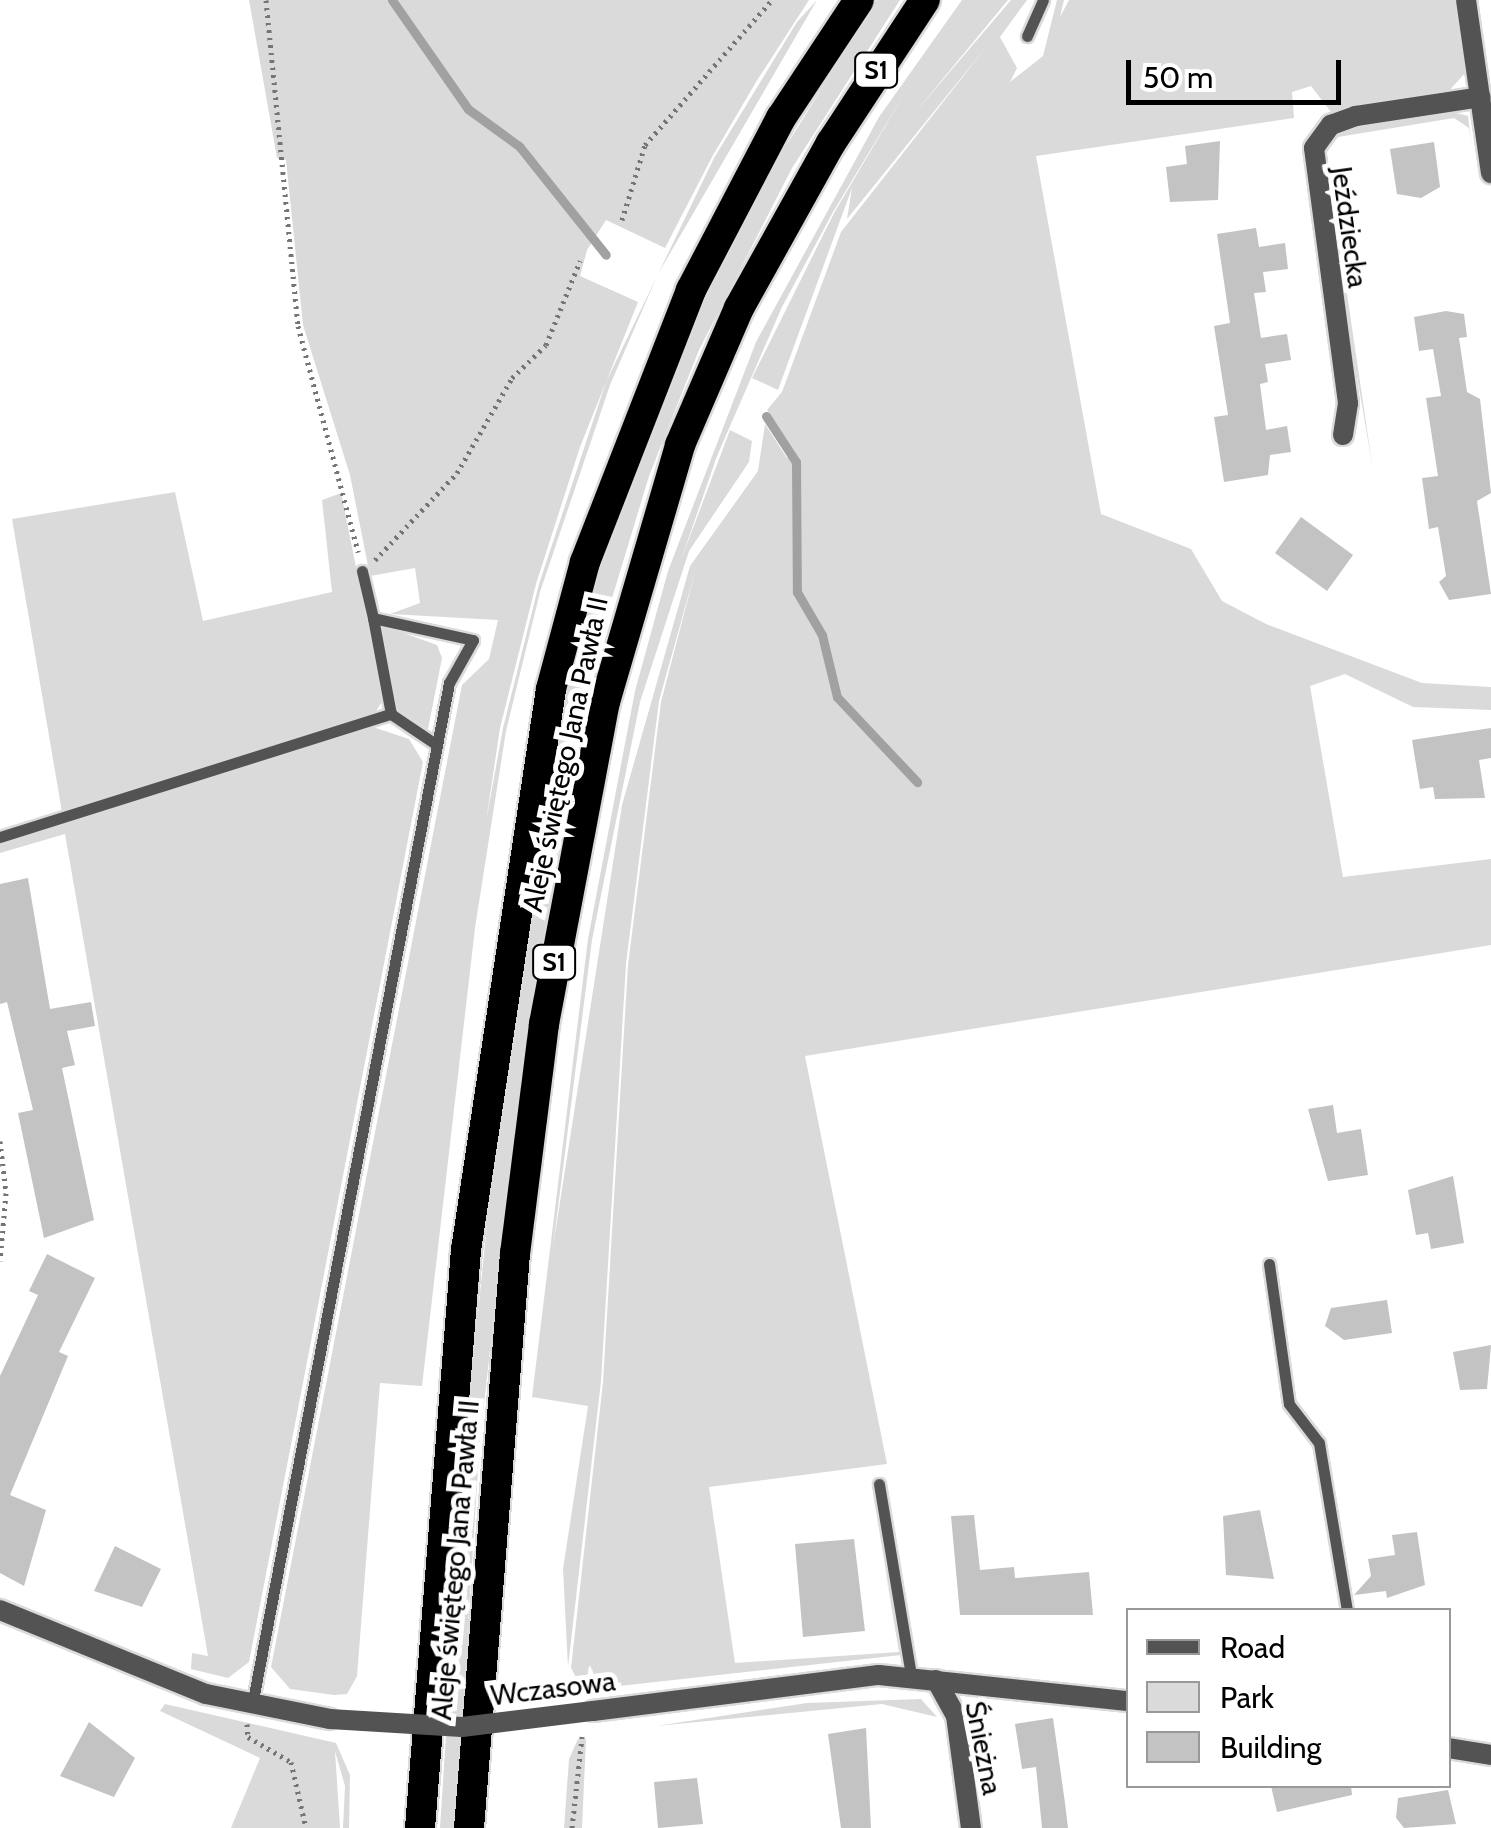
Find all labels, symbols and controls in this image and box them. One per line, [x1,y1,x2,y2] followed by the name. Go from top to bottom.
[1131,40,1346,102] scale bar
[854,50,898,90] road number: S1
[1143,59,1213,96] text: 50 m
[1325,164,1375,290] street label: Jeździecka
[515,593,615,915] street label: Aleje świętego Jana Pawła II
[532,942,576,982] road number: S1
[424,1399,486,1721] street label: Aleje świętego Jana Pawła II
[1126,1608,1451,1788] legend
[1220,1629,1285,1666] text: Road
[489,1664,617,1712] street label: Wczasowa
[1220,1679,1274,1716] text: Park
[958,1698,1010,1798] street label: Śnieżna
[1220,1729,1322,1766] text: Building

